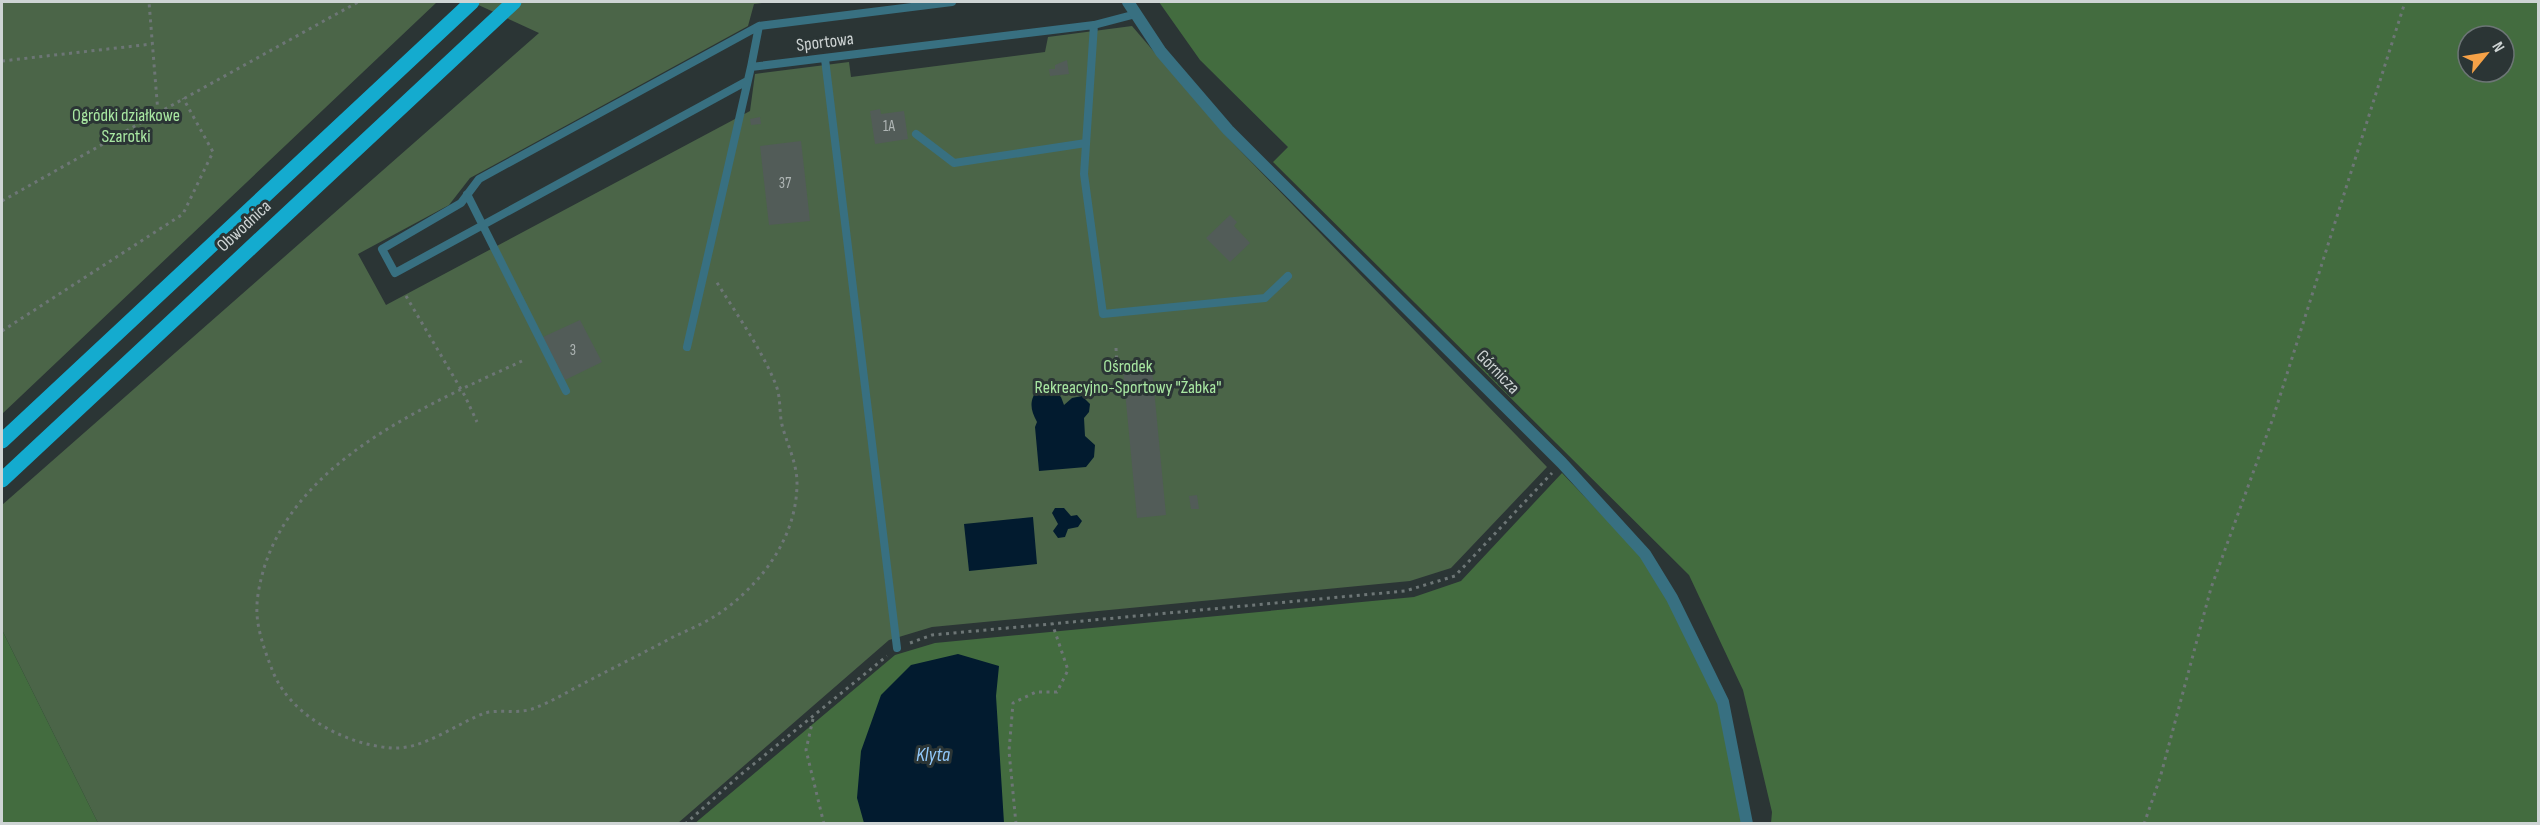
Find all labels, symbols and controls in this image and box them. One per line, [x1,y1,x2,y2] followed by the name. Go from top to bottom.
[2456,24,2516,84] north arrow
[795,28,855,56] street label: Sportowa
[2487,39,2508,56] text: N
[72,105,180,147] park label: Ogródki działkowe Szarotki
[883,117,896,136] house number: 1A
[779,174,791,193] house number: 37
[213,196,275,256] street label: Obwodnica
[570,341,576,360] house number: 3
[1472,346,1524,398] street label: Górnicza
[1035,356,1221,398] park label: Ośrodek Rekreacyjno-Sportowy "Żabka"
[916,743,950,767] water label: Klyta

